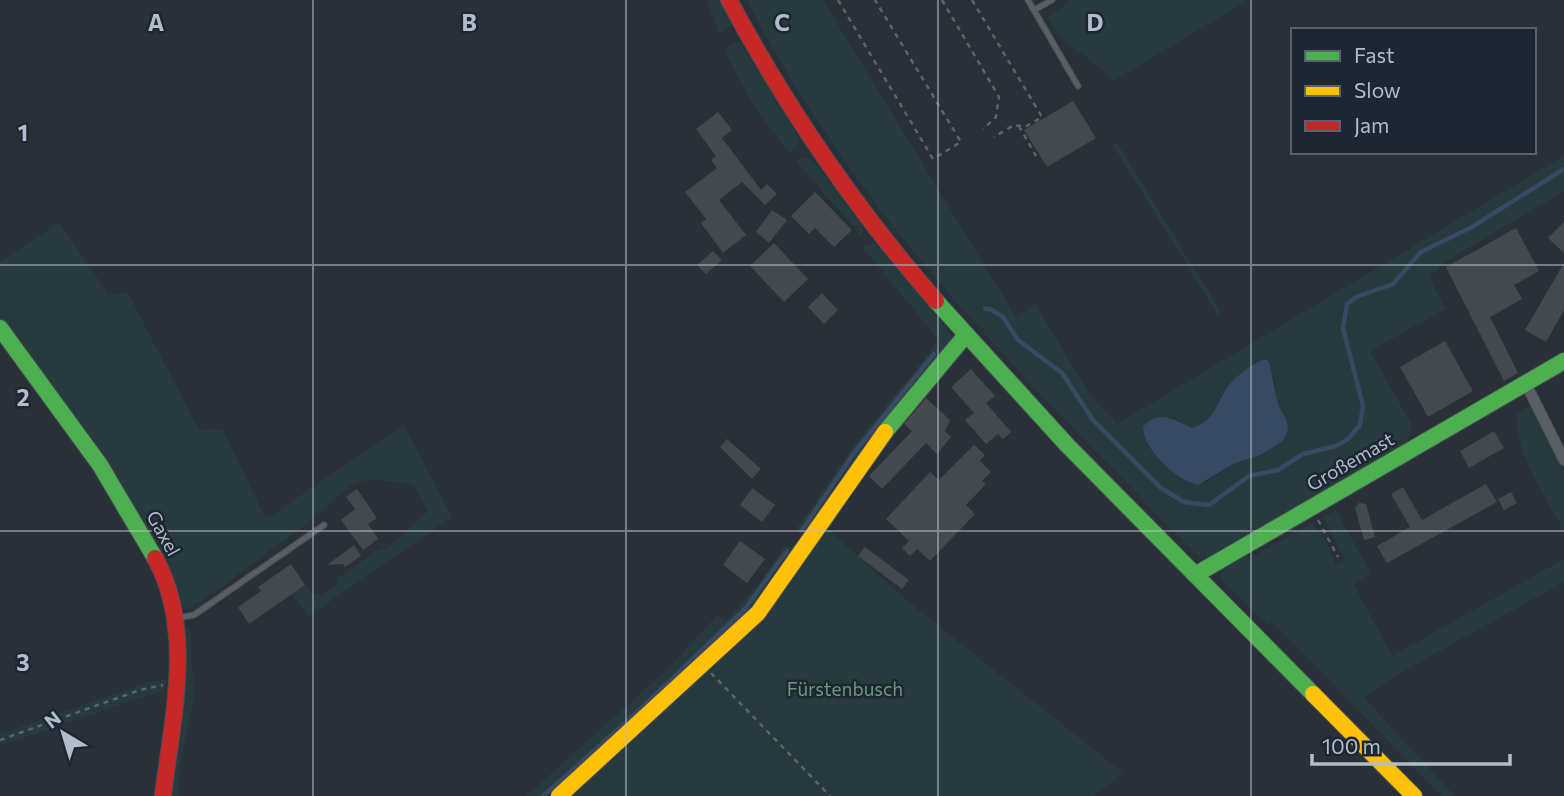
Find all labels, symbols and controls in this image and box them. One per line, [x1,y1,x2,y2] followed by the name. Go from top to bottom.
[148,8,165,36] text: A
[461,8,477,36] text: B
[774,8,790,36] text: C
[1087,8,1104,36] text: D
[1291,28,1536,154] legend
[1354,42,1395,67] text: Fast
[1354,77,1401,102] text: Slow
[1354,112,1389,137] text: Jam
[18,118,28,146] text: 1
[16,383,30,411] text: 2
[1302,427,1398,495] street label: Großemast
[142,506,186,560] street label: Gaxel
[16,648,30,676] text: 3
[787,677,903,700] park label: Fürstenbusch
[28,698,98,768] north arrow
[40,706,65,733] text: N
[1312,722,1510,766] scale bar
[1322,733,1381,758] text: 100 m

